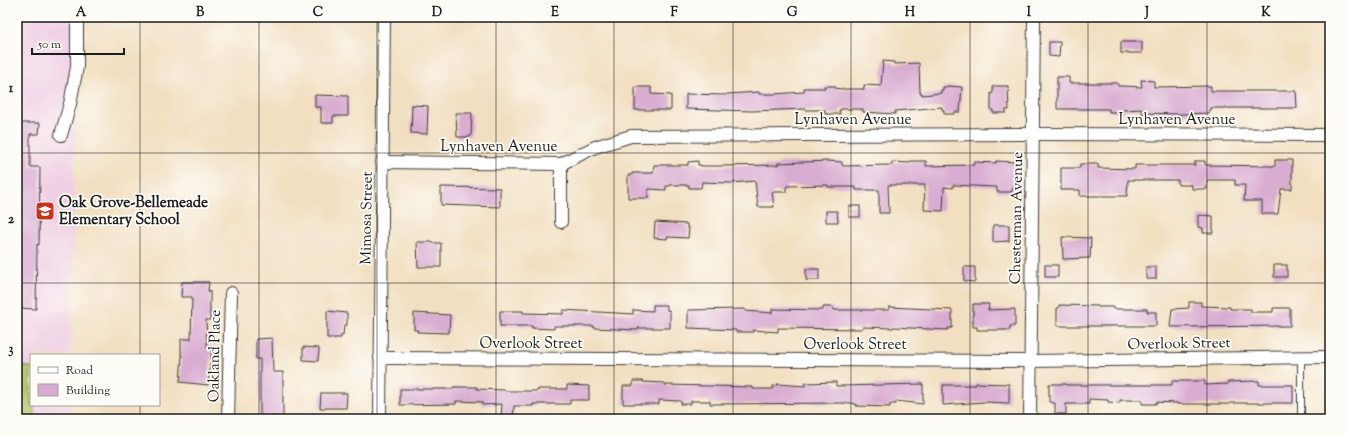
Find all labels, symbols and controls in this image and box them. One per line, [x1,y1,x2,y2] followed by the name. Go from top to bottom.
[76,4,87,22] text: A
[196,4,205,22] text: B
[313,4,323,22] text: C
[432,4,442,22] text: D
[551,4,559,22] text: E
[670,4,678,22] text: F
[787,4,798,22] text: G
[905,4,916,22] text: H
[1027,4,1032,22] text: I
[1144,4,1149,22] text: J
[1261,4,1271,22] text: K
[32,30,124,56] scale bar
[37,36,61,54] text: 50 m
[9,80,14,98] text: 1
[794,110,912,131] street label: Lynhaven Avenue
[1118,110,1236,131] street label: Lynhaven Avenue
[440,137,558,158] street label: Lynhaven Avenue
[1006,151,1029,285] street label: Chesterman Avenue
[356,171,379,265] street label: Mimosa Street
[59,193,208,231] place label: Oak Grove-Bellemeade Elementary School
[34,200,56,222] school or university icon: Oak Grove-Bellemeade Elementary School
[8,211,15,229] text: 2
[204,310,227,402] street label: Oakland Place
[1127,333,1231,356] street label: Overlook Street
[479,334,583,355] street label: Overlook Street
[803,335,907,356] street label: Overlook Street
[8,341,14,359] text: 3
[30,354,160,406] legend
[66,362,93,380] text: Road
[66,382,110,400] text: Building

